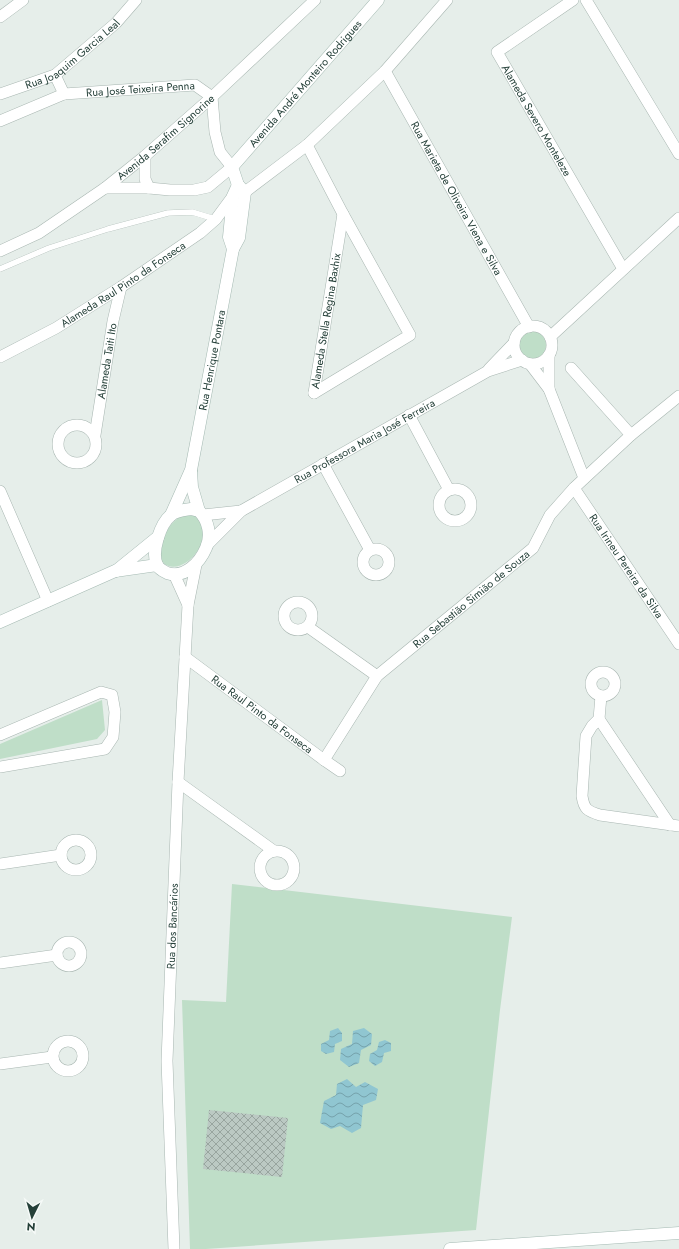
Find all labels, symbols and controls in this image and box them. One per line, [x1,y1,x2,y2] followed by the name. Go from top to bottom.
[23,16,124,93] street label: Rua Joaquim Garcia Leal
[245,16,366,151] street label: Avenida André Monteiro Rodrigues
[498,61,576,179] street label: Alameda Severo Monteleze
[86,77,195,100] street label: Rua José Teixeira Penna
[113,90,218,184] street label: Avenida Serafim Signorine
[407,118,506,278] street label: Rua Marieta de Oliveira Viena e Silva
[57,237,189,331] street label: Alameda Raul Pinto da Fonseca
[307,252,345,390] street label: Alameda Stella Regina Baxhix
[194,309,229,412] street label: Rua Henrique Pontara
[93,322,121,400] street label: Alameda Taiti Ito
[291,395,438,487] street label: Rua Professora Maria José Ferreira
[586,511,667,621] street label: Rua Irineu Pereira da Silva
[409,546,533,652] street label: Rua Sebastião Simião de Souza
[208,671,316,757] street label: Rua Raul Pinto da Fonseca
[163,883,182,969] street label: Rua dos Bancários
[12,1197,52,1237] north arrow
[26,1219,36,1235] text: N

